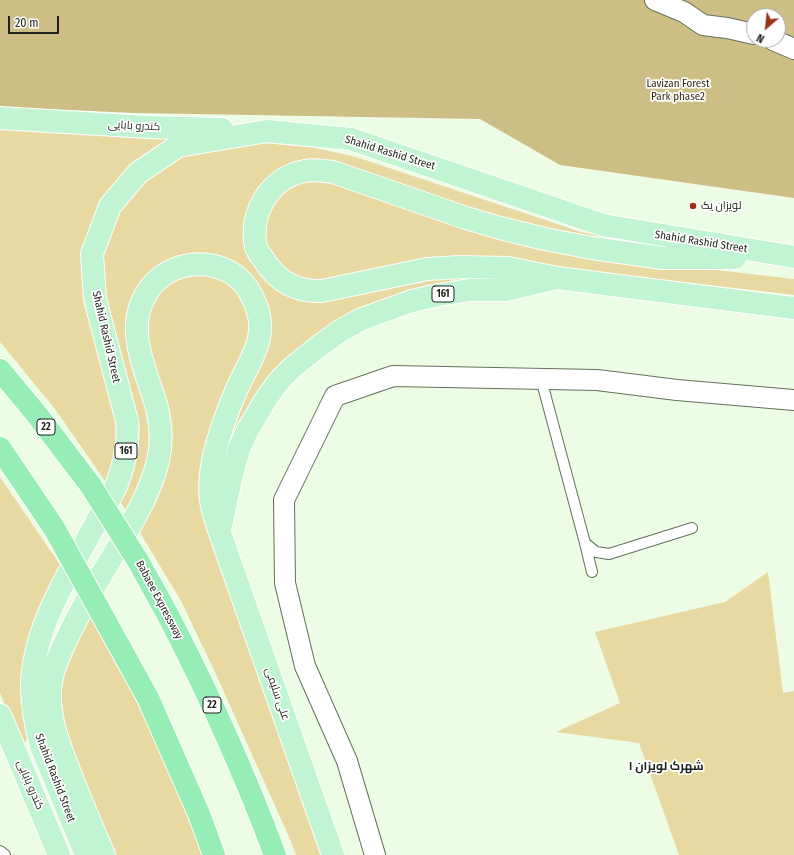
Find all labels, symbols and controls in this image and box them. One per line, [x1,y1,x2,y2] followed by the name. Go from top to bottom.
[10,8,61,34] scale bar
[746,8,786,48] north arrow
[15,16,39,30] text: 20 m
[755,31,767,45] text: N
[646,77,710,103] park label: Lavizan Forest Park phase2
[107,118,161,134] street label: کندرو بابایی
[343,133,437,173] street label: Shahid Rashid Street
[701,199,741,213] place label: لویزان یک
[688,201,698,211] marker: لویزان یک
[654,228,748,256] street label: Shahid Rashid Street
[432,286,454,302] road number: 161
[89,290,123,384] street label: Shahid Rashid Street
[37,419,55,435] road number: 22
[115,443,137,459] road number: 161
[133,558,185,642] street label: Babaee Expressway
[262,666,292,722] street label: علی سلیمی
[203,697,221,713] road number: 22
[32,732,78,824] street label: Shahid Rashid Street
[14,758,46,812] street label: کندرو بابایی
[628,760,704,774] district label: شهرک لویزان ۱

